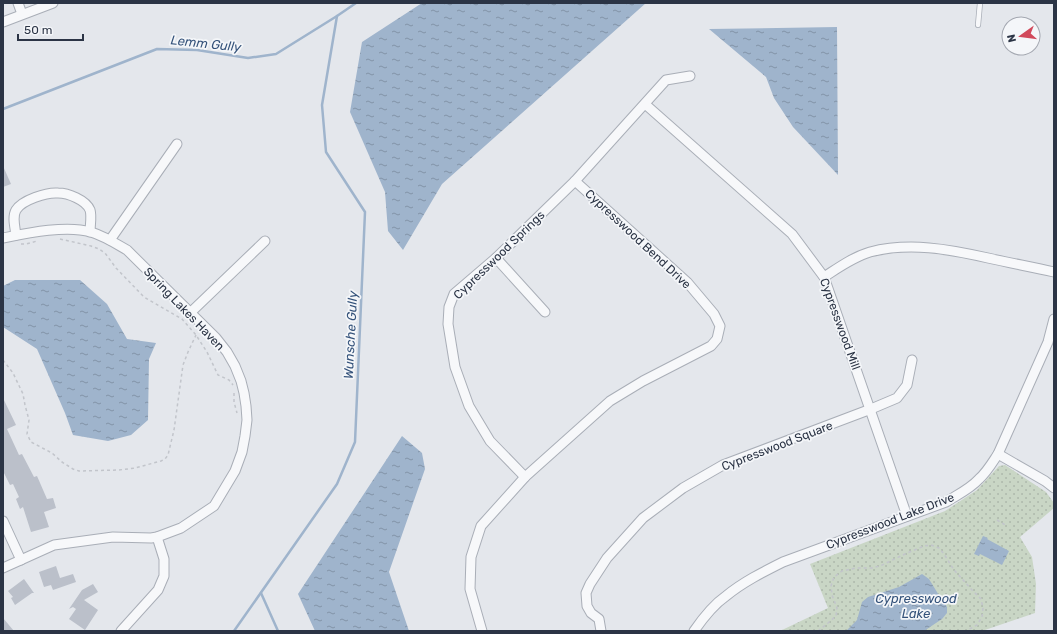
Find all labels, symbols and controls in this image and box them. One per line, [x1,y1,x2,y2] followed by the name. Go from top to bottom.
[18,16,83,42] scale bar
[1001,16,1041,56] north arrow
[24,23,52,37] text: 50 m
[170,32,243,55] water label: Lemm Gully
[1004,33,1019,44] text: N
[582,186,694,292] street label: Cypresswood Bend Drive
[451,208,547,302] street label: Cypresswood Springs
[141,265,227,353] street label: Spring Lakes Haven
[817,276,863,372] street label: Cypresswood Mill
[341,290,360,380] water label: Wunsche Gully
[719,418,835,474] street label: Cypresswood Square
[824,490,956,552] street label: Cypresswood Lake Drive
[875,591,957,621] water label: Cypresswood Lake

